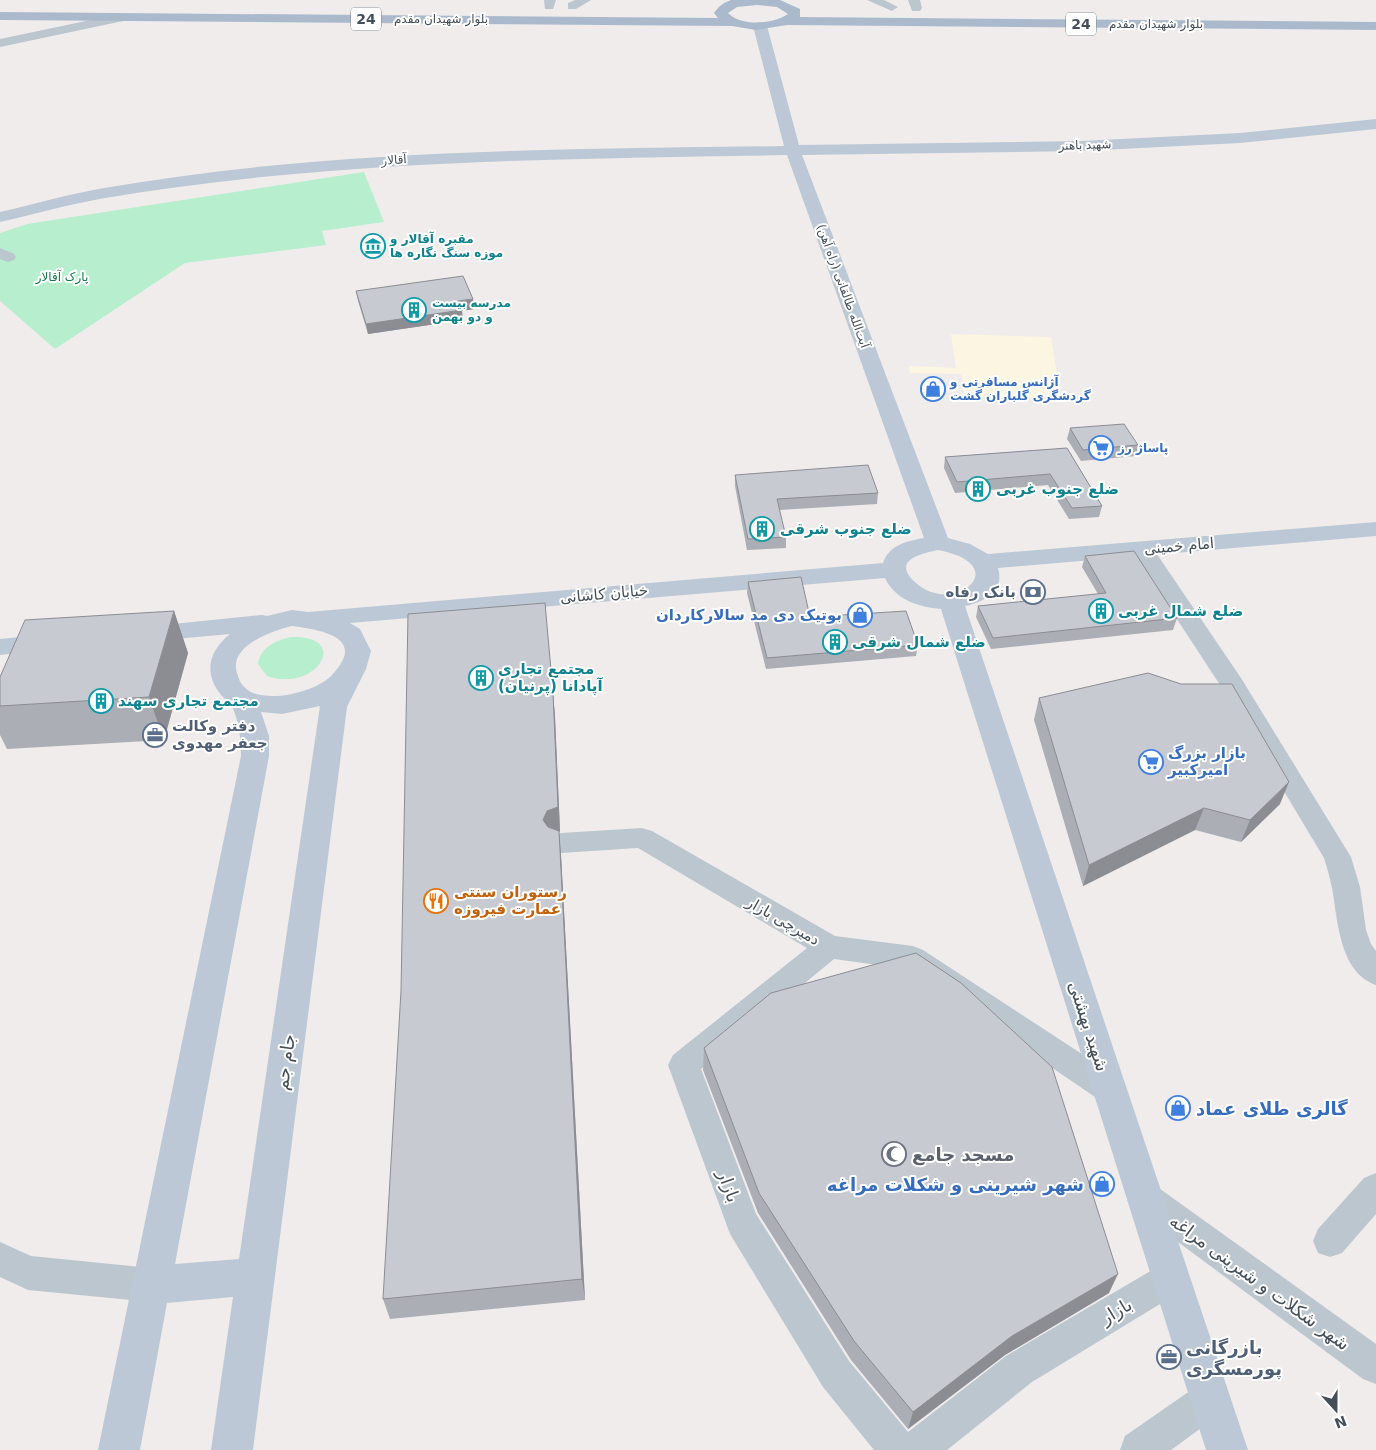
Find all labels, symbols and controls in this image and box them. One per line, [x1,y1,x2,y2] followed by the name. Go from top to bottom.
[351,8,381,30] road number: 24
[394,12,488,27] street label: بلوار شهیدان مقدم
[1066,12,1096,36] road number: 24
[1109,17,1203,32] street label: بلوار شهیدان مقدم
[1057,137,1112,154] street label: شهید باهنر
[380,151,408,169] street label: آقالار
[813,222,873,351] street label: (راه آهن) آیت‌الله طالقانی
[389,231,503,261] place label: مقبره آقالار و موزه سنگ نگاره ها
[360,233,386,259] museum icon: مقبره آقالار و موزه سنگ نگاره ها
[35,269,88,285] park label: پارک آقالار
[432,296,511,325] place label: مدرسه بیست و دو بهمن
[401,297,427,323] building icon: مدرسه بیست و دو بهمن
[949,374,1091,403] place label: آژانس مسافرتی و گردشگری گلباران گشت
[920,376,946,402] shop icon: آژانس مسافرتی و گردشگری گلباران گشت
[1088,435,1114,461] supermarket icon: پاساژ رز
[1117,441,1168,455] place label: پاساژ رز
[965,476,991,502] building icon: ضلع جنوب غربی
[996,480,1119,498] place label: ضلع جنوب غربی
[749,516,775,542] building icon: ضلع جنوب شرقی
[780,520,912,538] place label: ضلع جنوب شرقی
[1143,534,1215,558] street label: امام خمینی
[1020,579,1046,605] bank icon: بانک رفاه
[559,581,649,607] street label: خیابان کاشانی
[946,583,1016,601] place label: بانک رفاه
[1088,598,1114,624] building icon: ضلع شمال غربی
[847,602,873,628] shop icon: بوتیک دی مد سالارکاردان
[1118,602,1243,620] place label: ضلع شمال غربی
[656,606,842,624] place label: بوتیک دی مد سالارکاردان
[822,629,848,655] building icon: ضلع شمال شرقی
[852,633,986,651] place label: ضلع شمال شرقی
[498,660,603,696] place label: مجتمع تجاری آپادانا (پرنیان)
[468,665,494,691] building icon: مجتمع تجاری آپادانا (پرنیان)
[88,688,114,714] building icon: مجتمع تجاری سهند
[118,692,259,710] place label: مجتمع تجاری سهند
[172,717,268,752] place label: دفتر وکالت جعفر مهدوی
[142,722,168,748] office icon: دفتر وکالت جعفر مهدوی
[1167,744,1246,779] place label: بازار بزرگ امیرکبیر
[1138,749,1164,775] supermarket icon: بازار بزرگ امیرکبیر
[454,883,567,918] place label: رستوران سنتی عمارت فیروزه
[423,888,449,914] restaurant icon: رستوران سنتی عمارت فیروزه
[742,892,823,949] street label: دمیرچی بازار
[1064,978,1113,1074] street label: شهید بهشتی
[271,1033,300,1092] street label: جام جم
[1165,1095,1191,1121] shop icon: گالری طلای عماد
[1196,1098,1348,1120] place label: گالری طلای عماد
[881,1141,907,1167] mosque icon: مسجد جامع
[912,1144,1014,1166] place label: مسجد جامع
[713,1166,744,1205] street label: بازار
[1089,1171,1115,1197] shop icon: شهر شیرینی و شکلات مراغه
[827,1174,1084,1196] place label: شهر شیرینی و شکلات مراغه
[1165,1210,1354,1355] street label: شهر شکلات و شیرینی مراغه
[1096,1294,1136,1329] street label: بازار
[1186,1337,1282,1380] place label: بازرگانی پورمسگری
[1156,1344,1182,1370] office icon: بازرگانی پورمسگری
[1311,1385,1361,1435] north arrow
[1332,1413,1349,1432] text: N

